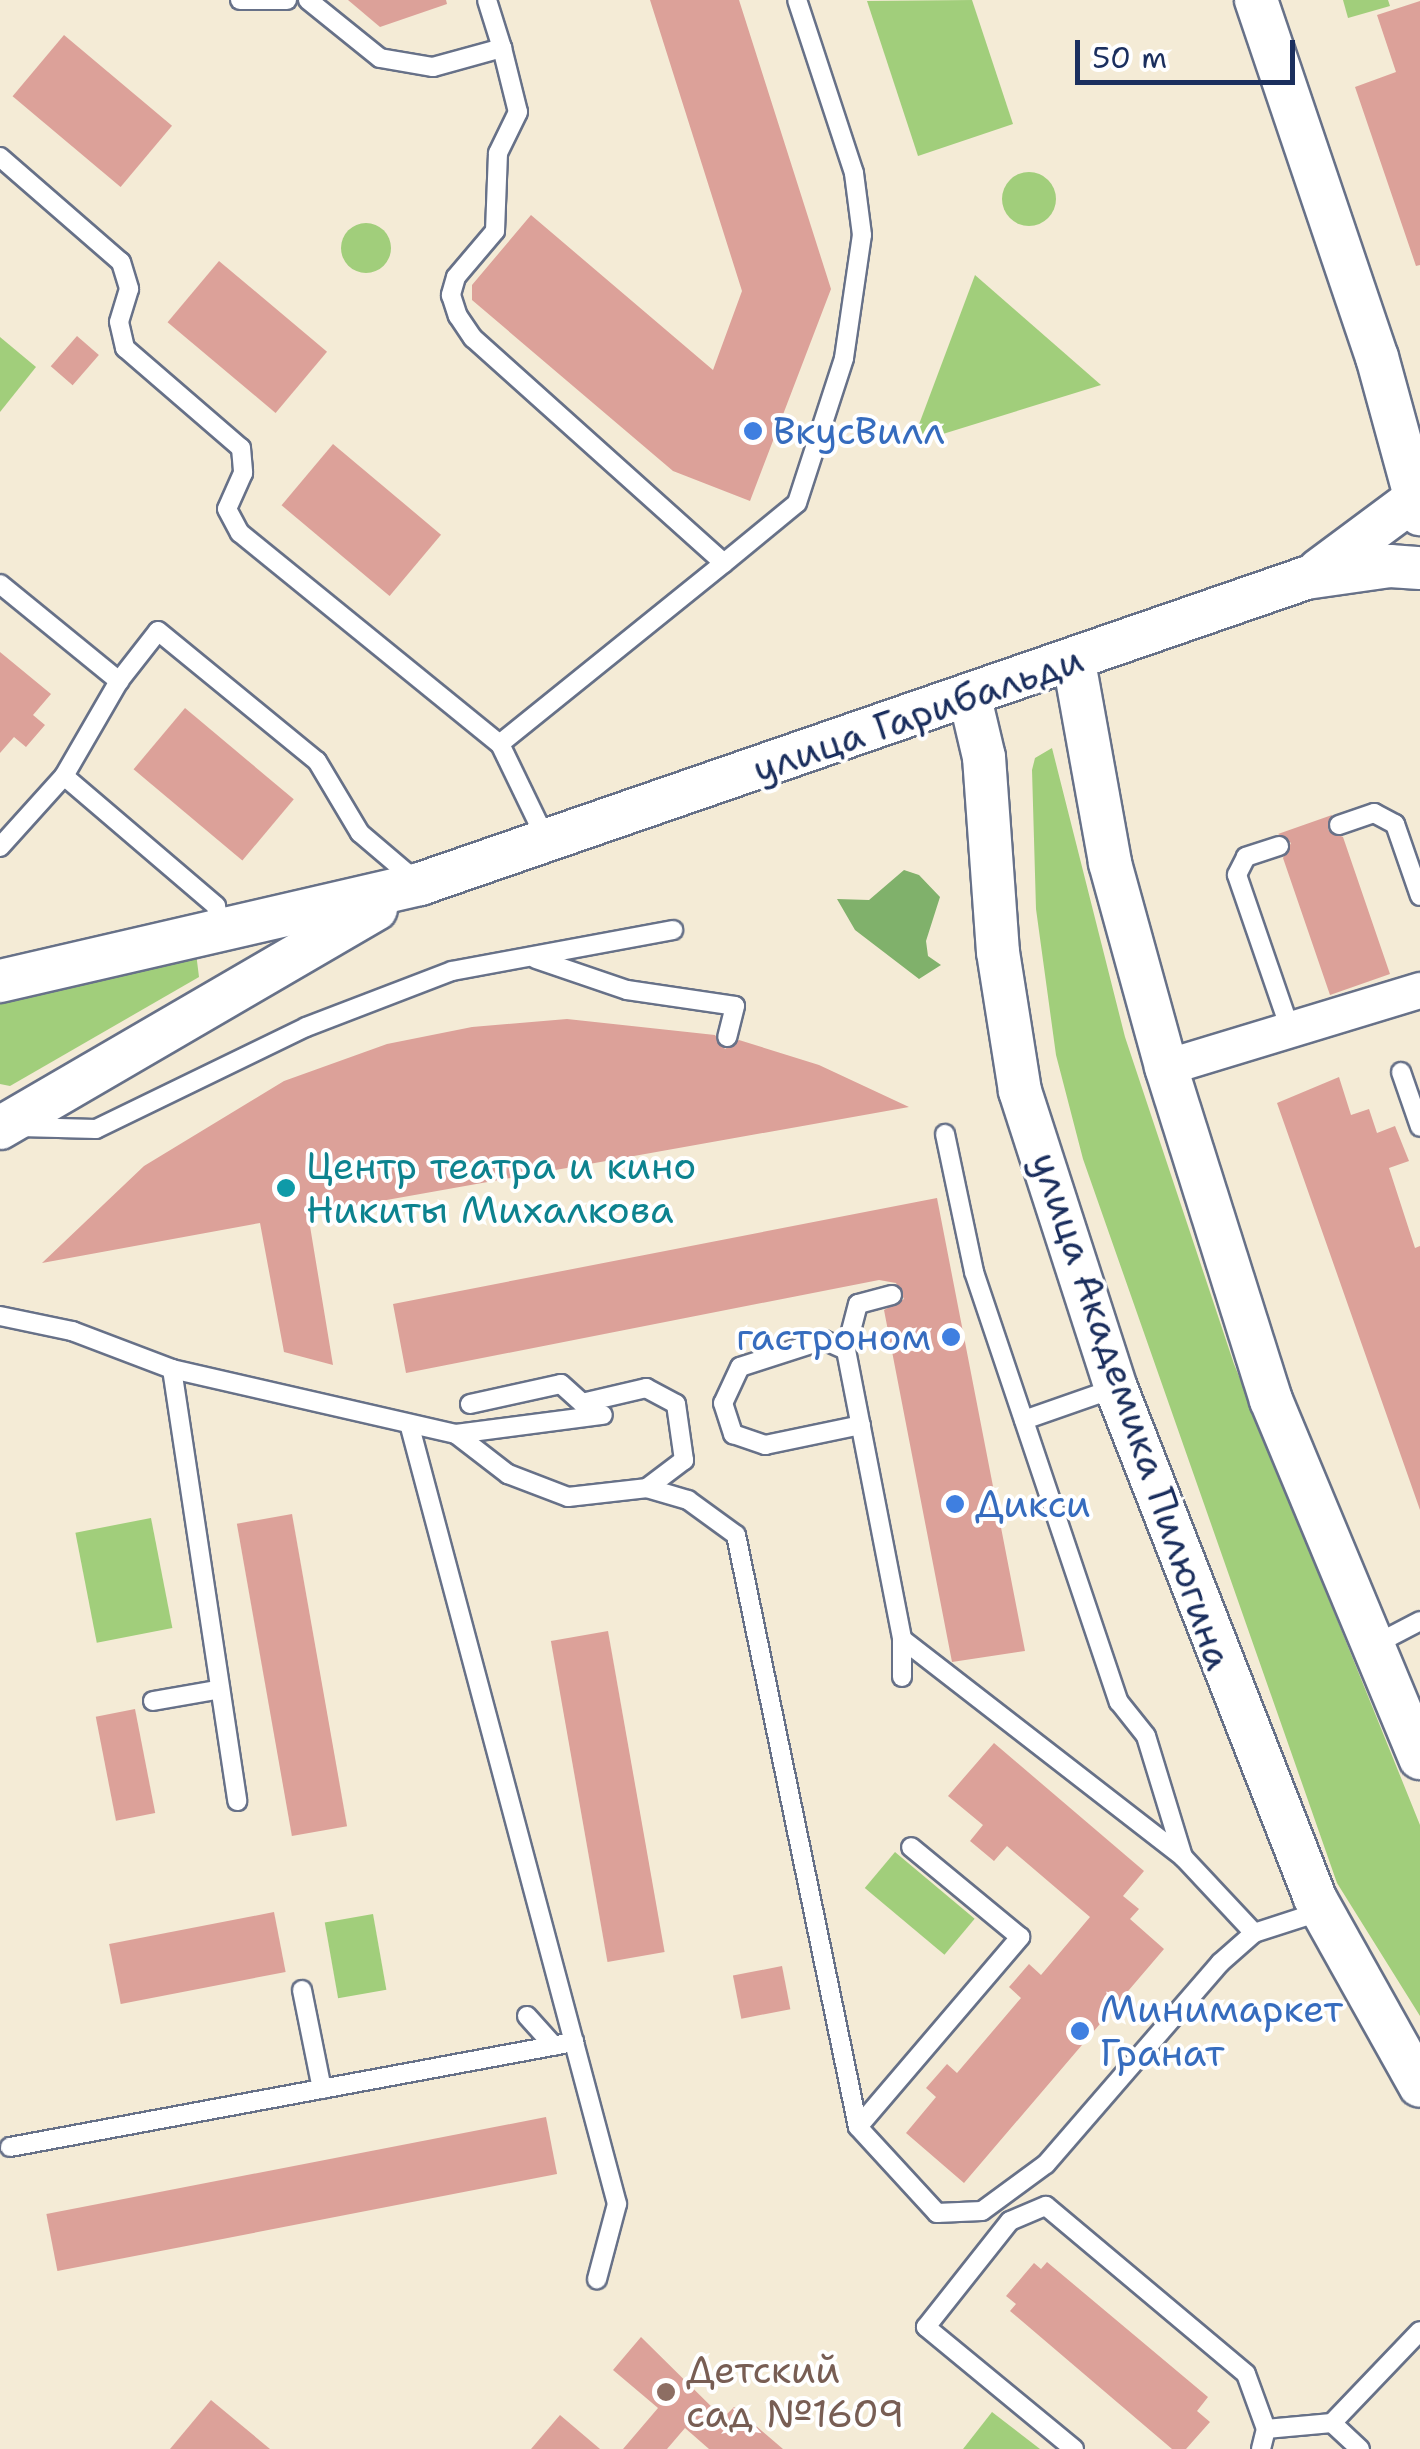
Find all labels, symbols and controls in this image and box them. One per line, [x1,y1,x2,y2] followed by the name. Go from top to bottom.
[1080,20,1300,82] scale bar
[1092,37,1167,78] text: 50 m
[773,408,945,454] place label: ВкусВилл
[742,420,764,442] marker: ВкусВилл
[747,636,1089,792] street label: улица Гарибальди
[306,1143,696,1232] place label: Центр театра и кино Никиты Михалкова
[1022,1146,1242,1676] street label: улица Академика Пилюгина
[275,1177,297,1199] marker: Центр театра и кино Никиты Михалкова
[736,1314,931,1360] place label: гастроном
[940,1326,962,1348] marker: гастроном
[975,1481,1091,1527] place label: Дикси
[944,1493,966,1515] marker: Дикси
[1100,1986,1343,2076] place label: Минимаркет Гранат
[1069,2020,1091,2042] marker: Минимаркет Гранат
[686,2347,904,2436] place label: Детский сад №1609
[655,2381,677,2403] marker: Детский сад №1609

